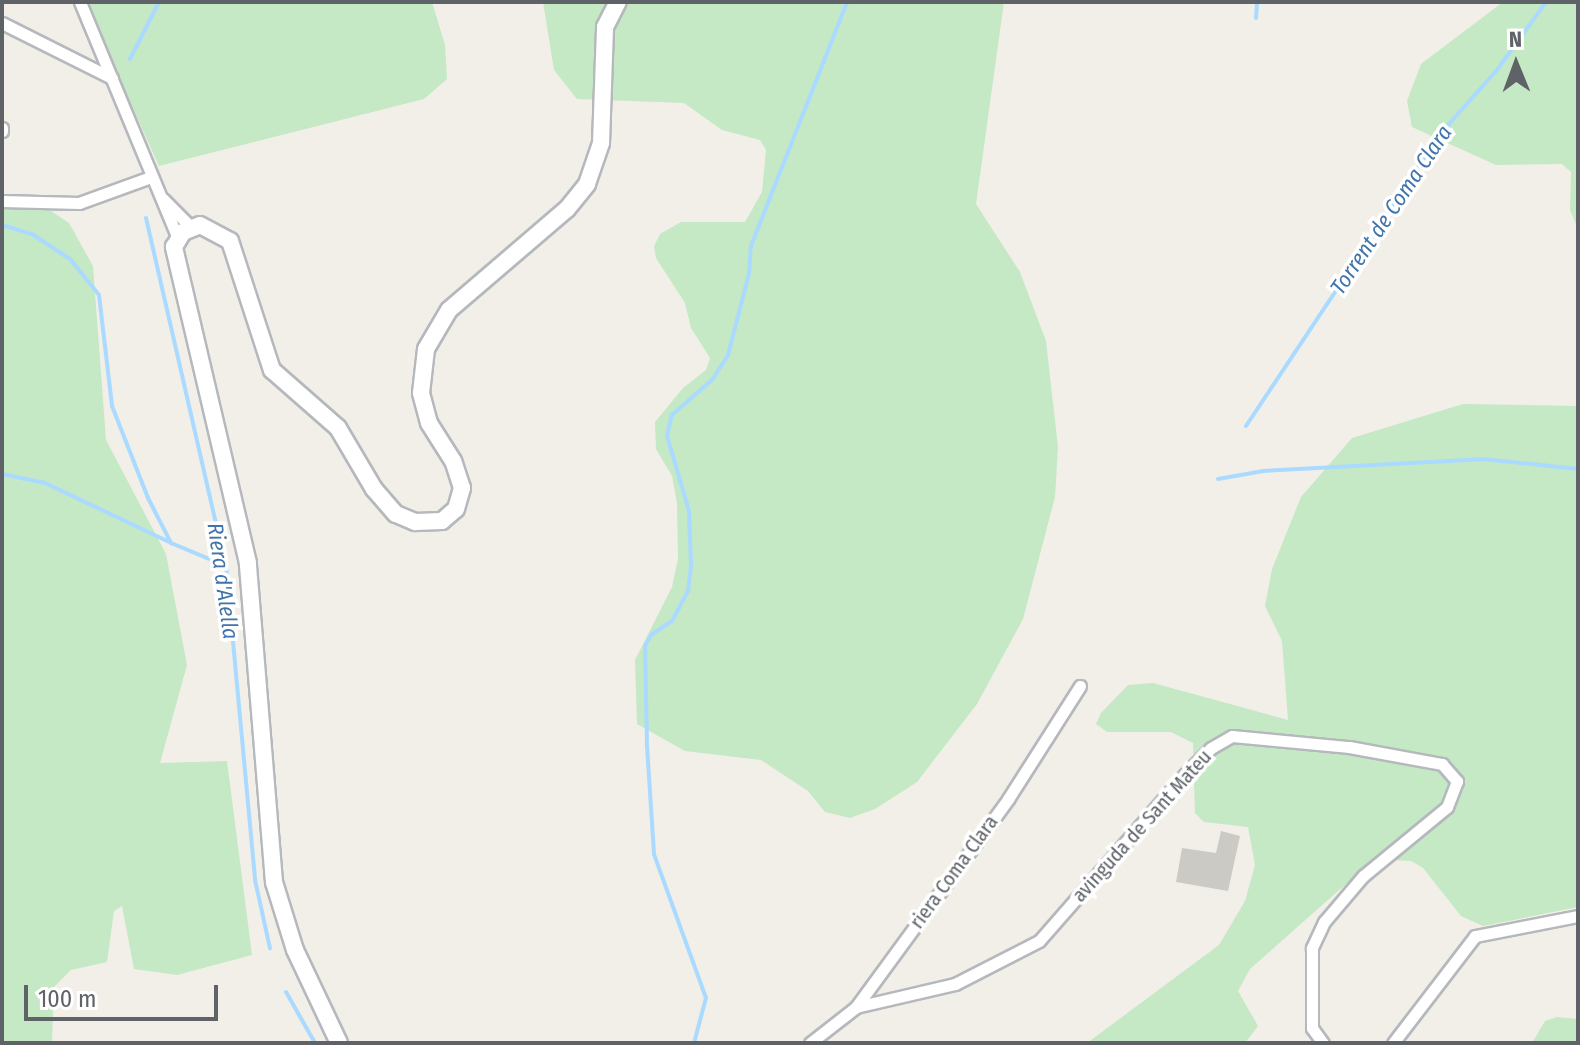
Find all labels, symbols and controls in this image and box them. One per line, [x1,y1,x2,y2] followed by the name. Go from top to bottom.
[1476,24,1556,104] north arrow
[1509,26,1522,53] text: N
[1325,120,1457,300] water label: Torrent de Coma Clara
[202,521,244,641] water label: Riera d'Alella
[1067,745,1217,907] street label: avinguda de Sant Mateu
[905,811,1003,933] street label: riera Coma Clara
[28,969,222,1019] scale bar
[38,985,96,1013] text: 100 m

